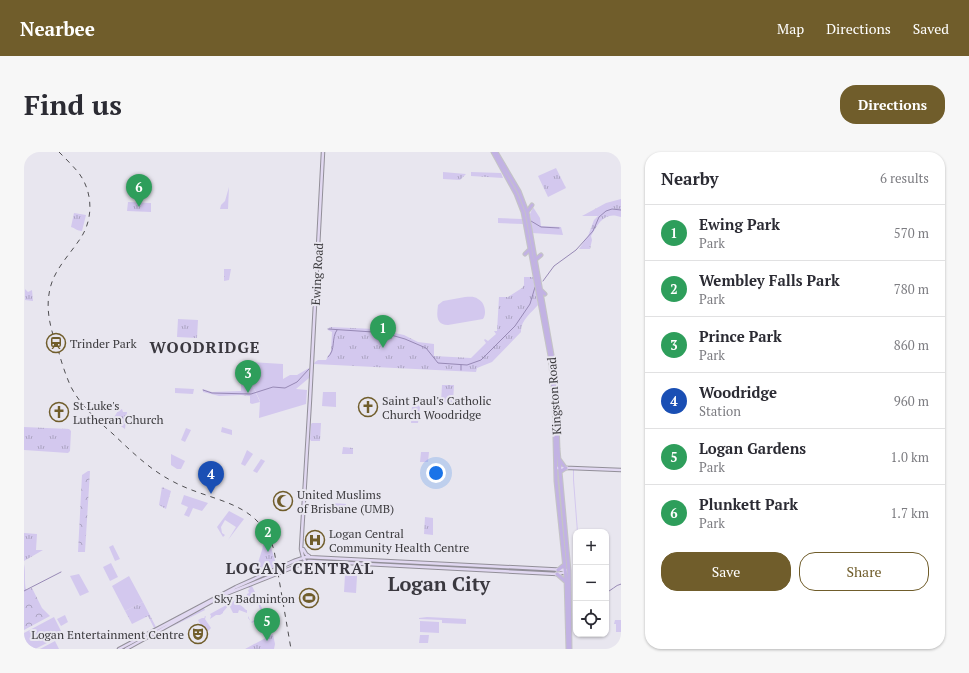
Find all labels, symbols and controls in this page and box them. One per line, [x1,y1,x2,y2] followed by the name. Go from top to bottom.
[20,16,95,41] text: Nearbee
[777,19,804,38] text: Map
[826,19,891,38] text: Directions
[913,19,949,38] text: Saved
[840,85,945,124] button: Directions
[24,86,122,123] text: Find us
[661,167,719,190] text: Nearby
[880,169,929,187] text: 6 results
[126,174,152,207] pin: 6
[699,214,780,234] text: Ewing Park
[670,224,678,242] text: 1
[894,224,929,242] text: 570 m
[699,234,725,252] text: Park
[308,242,326,306] street label: Ewing Road
[699,270,840,290] text: Wembley Falls Park
[670,280,678,298] text: 2
[894,280,929,298] text: 780 m
[699,290,725,308] text: Park
[370,315,396,348] pin: 1
[699,326,782,346] text: Prince Park
[45,332,67,354] station icon: Trinder Park
[70,336,137,351] place label: Trinder Park
[150,336,260,358] district label: WOODRIDGE
[670,336,678,354] text: 3
[894,336,929,354] text: 860 m
[699,346,725,364] text: Park
[544,356,564,435] street label: Kingston Road
[235,360,261,393] pin: 3
[699,382,777,402] text: Woodridge
[670,392,678,410] text: 4
[894,392,929,410] text: 960 m
[382,393,492,422] place label: Saint Paul's Catholic Church Woodridge
[357,396,379,418] church icon: Saint Paul's Catholic Church Woodridge
[73,398,164,427] place label: St Luke's Lutheran Church
[48,401,70,423] church icon: St Luke's Lutheran Church
[699,402,741,420] text: Station
[699,438,806,458] text: Logan Gardens
[670,448,678,466] text: 5
[890,448,929,466] text: 1.0 km
[699,458,725,476] text: Park
[198,461,224,494] pin: 4
[426,463,446,483] your location
[297,487,394,516] place label: United Muslims of Brisbane (UMB)
[272,490,294,512] mosque icon: United Muslims of Brisbane (UMB)
[699,494,798,514] text: Plunkett Park
[670,504,678,522] text: 6
[890,504,929,522] text: 1.7 km
[699,514,725,532] text: Park
[255,519,281,552] pin: 2
[329,526,469,555] place label: Logan Central Community Health Centre
[304,529,326,551] hospital icon: Logan Central Community Health Centre
[573,529,609,637] map controls
[573,529,609,565] button: +
[661,552,791,591] button: Save
[799,552,929,591] button: Share
[226,557,374,579] district label: LOGAN CENTRAL
[573,565,609,601] button: −
[388,570,491,597] district label: Logan City
[298,587,320,609] sports icon: Sky Badminton
[214,591,295,606] place label: Sky Badminton
[573,601,609,637] button: locate
[254,608,280,641] pin: 5
[187,623,209,645] theatre icon: Logan Entertainment Centre
[31,627,184,642] place label: Logan Entertainment Centre

